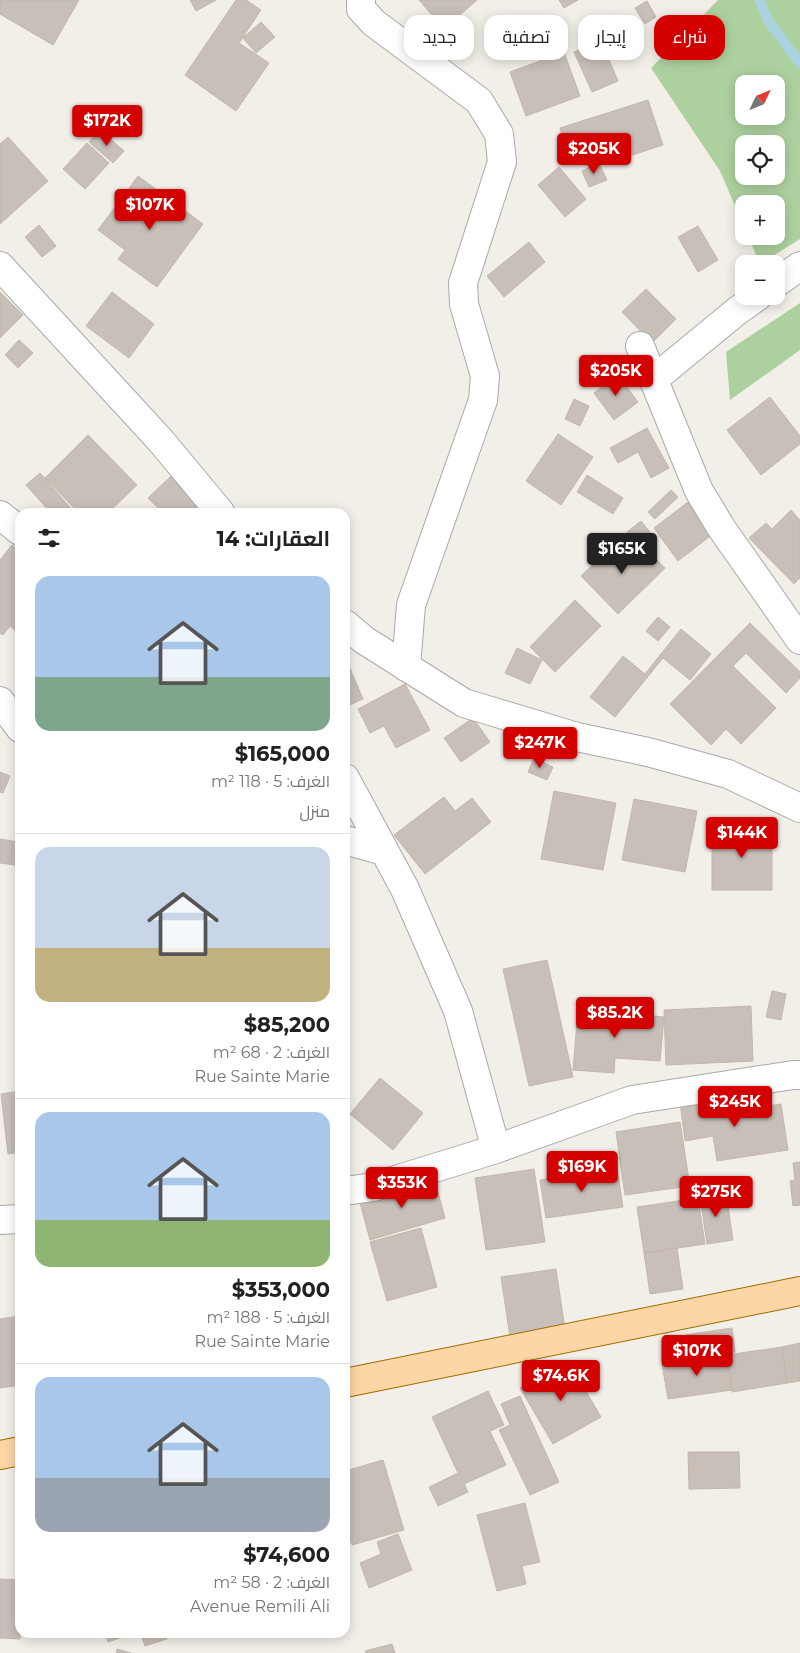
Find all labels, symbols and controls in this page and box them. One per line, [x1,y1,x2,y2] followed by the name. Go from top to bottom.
[404,15,474,60] chip: جديد
[484,15,568,60] chip: تصفية
[578,15,644,60] chip: إيجار
[654,15,725,60] chip: شراء
[735,75,785,125] north arrow
[735,75,785,305] map controls
[72,104,142,147] pin: $172K
[83,111,131,130] text: $172K
[559,132,629,175] pin: $205K
[735,135,785,185] button: locate
[568,139,620,158] text: $205K
[115,188,185,231] pin: $107K
[126,195,174,214] text: $107K
[735,195,785,245] button: +
[735,255,785,305] button: −
[581,354,651,397] pin: $205K
[590,361,642,380] text: $205K
[35,524,63,552] icon: filters
[217,526,330,551] text: العقارات: 14
[587,532,657,575] pin: $165K
[598,539,646,558] text: $165K
[138,608,228,698] icon: home
[505,726,575,769] pin: $247K
[514,733,566,752] text: $247K
[235,741,330,766] text: $165,000
[211,772,330,791] text: الغرف: 5 · 118 m²
[300,802,330,821] text: منزل
[707,816,777,859] pin: $144K
[717,823,767,842] text: $144K
[138,879,228,969] icon: home
[574,996,656,1039] pin: $85.2K
[587,1003,643,1022] text: $85.2K
[244,1012,330,1037] text: $85,200
[213,1043,330,1062] text: الغرف: 2 · 68 m²
[194,1067,330,1086] text: Rue Sainte Marie
[700,1086,770,1128] pin: $245K
[709,1092,761,1111] text: $245K
[138,1144,228,1234] icon: home
[547,1150,617,1193] pin: $169K
[558,1157,606,1176] text: $169K
[367,1166,437,1209] pin: $353K
[377,1173,427,1192] text: $353K
[681,1176,751,1218] pin: $275K
[691,1182,741,1201] text: $275K
[232,1277,330,1302] text: $353,000
[206,1308,330,1327] text: الغرف: 5 · 188 m²
[194,1332,330,1351] text: Rue Sainte Marie
[662,1334,732,1377] pin: $107K
[673,1341,721,1360] text: $107K
[520,1360,602,1402] pin: $74.6K
[533,1366,589,1385] text: $74.6K
[138,1409,228,1499] icon: home
[243,1542,330,1567] text: $74,600
[213,1573,330,1592] text: الغرف: 2 · 58 m²
[190,1597,330,1616] text: Avenue Remili Ali

